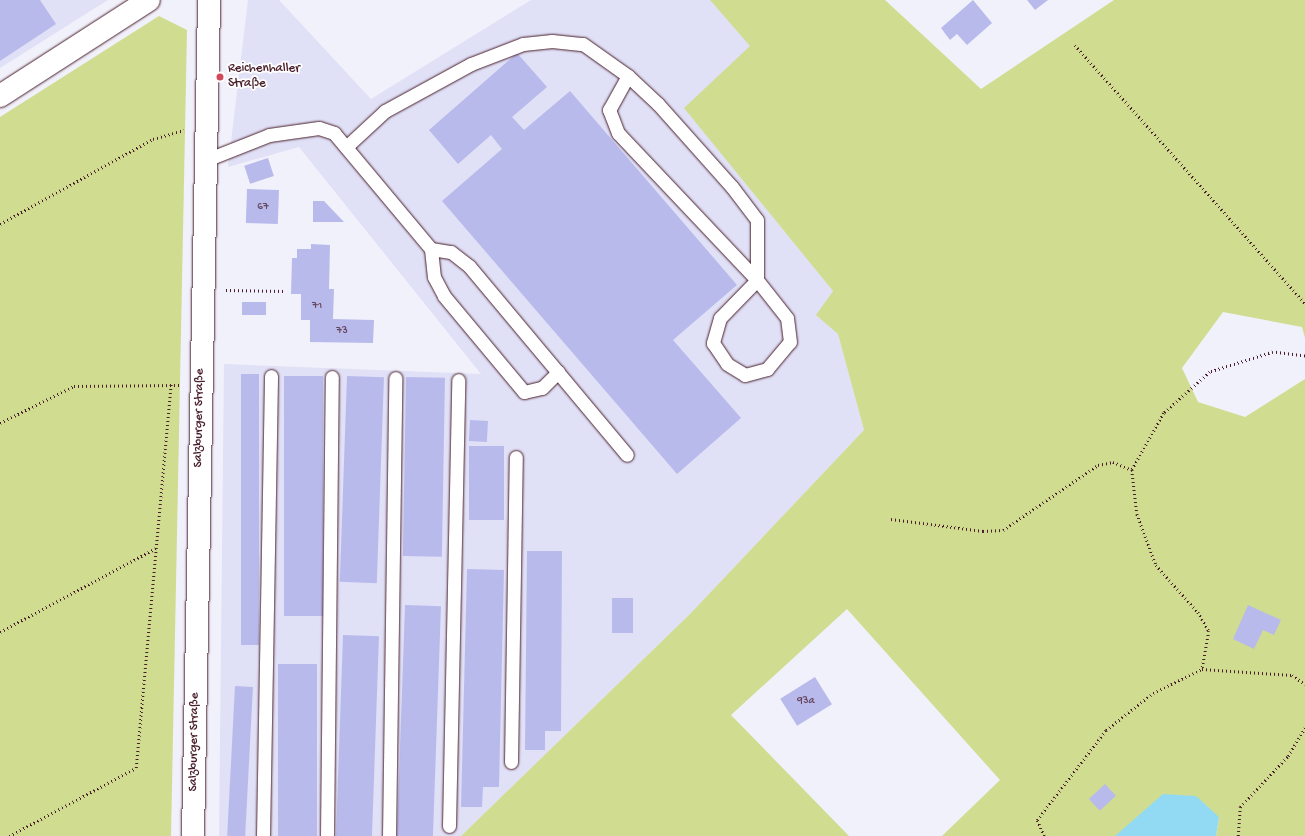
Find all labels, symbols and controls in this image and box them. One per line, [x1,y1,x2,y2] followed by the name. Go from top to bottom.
[228,62,300,93] place label: Reichenhaller Straße
[215,72,225,82] marker: Reichenhaller Straße
[257,200,269,214] house number: 67
[312,299,322,313] house number: 71
[336,324,348,338] house number: 73
[191,368,209,468] street label: Salzburger Straße
[186,692,204,792] street label: Salzburger Straße
[797,694,815,708] house number: 93a

